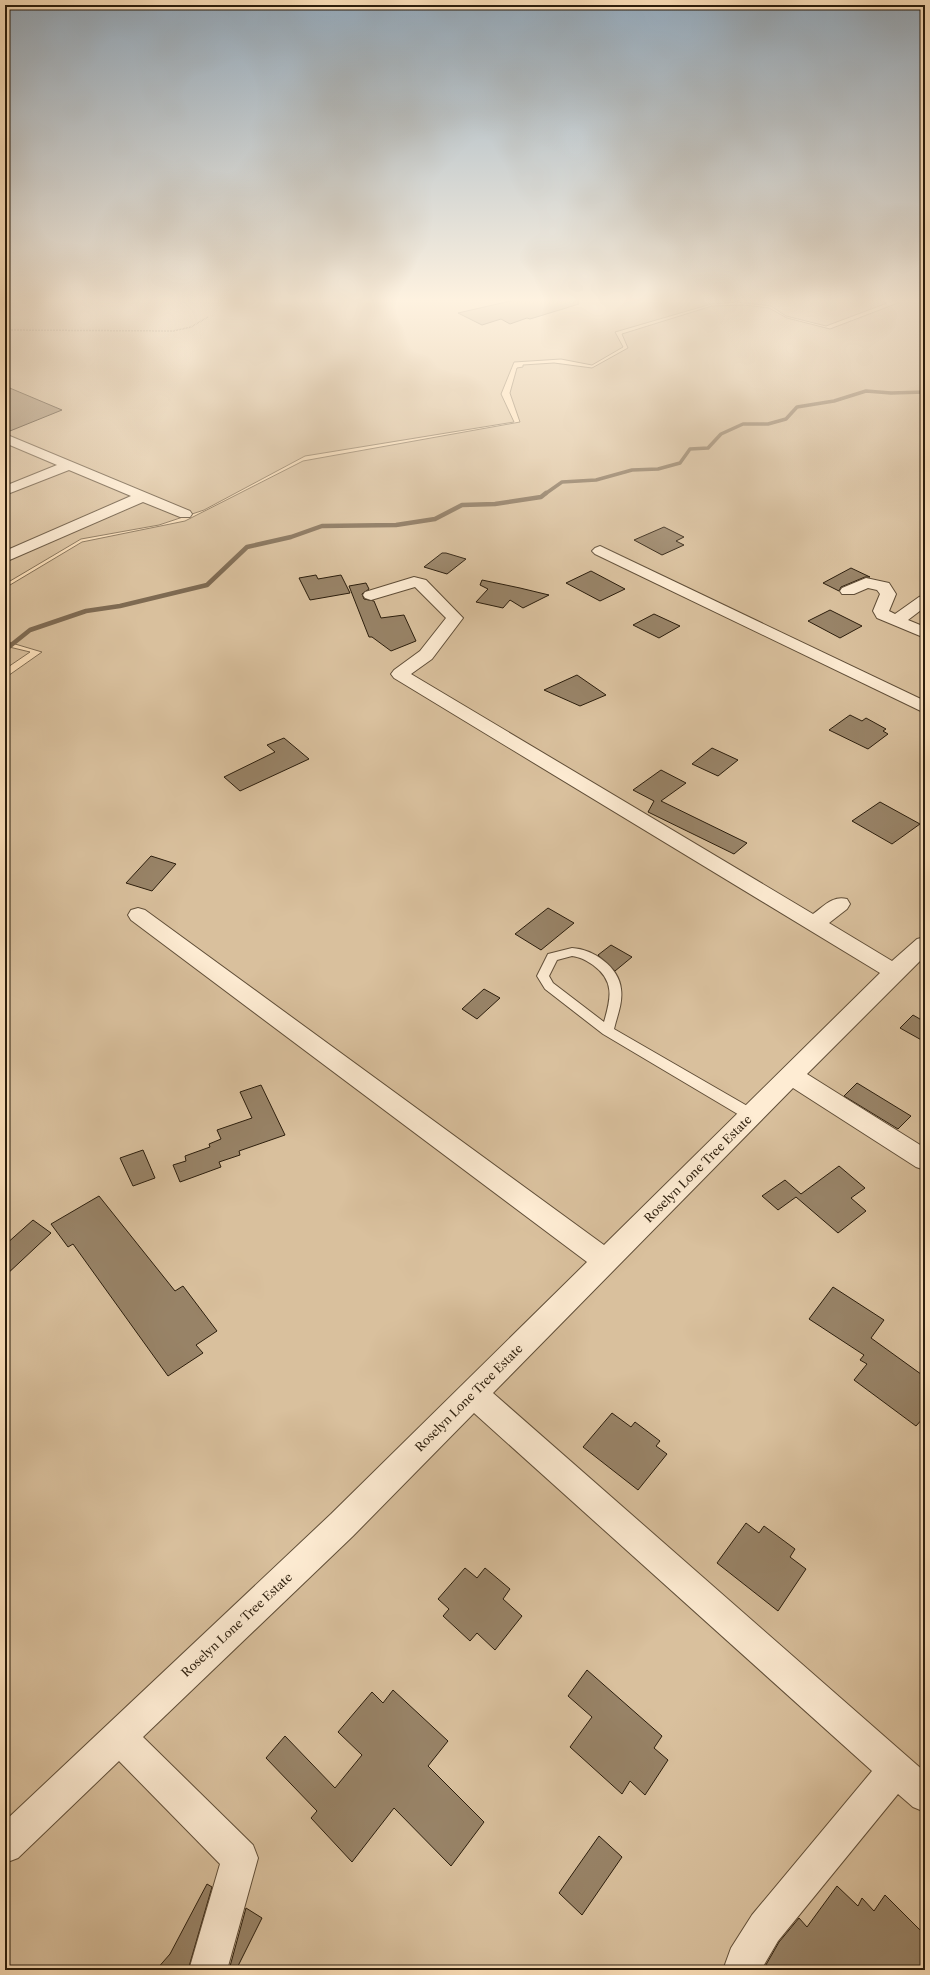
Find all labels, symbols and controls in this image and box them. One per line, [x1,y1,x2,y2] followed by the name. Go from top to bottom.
[641,1112,755,1226] street label: Roselyn Lone Tree Estate
[412,1341,526,1455] street label: Roselyn Lone Tree Estate
[178,1569,295,1680] street label: Roselyn Lone Tree Estate

